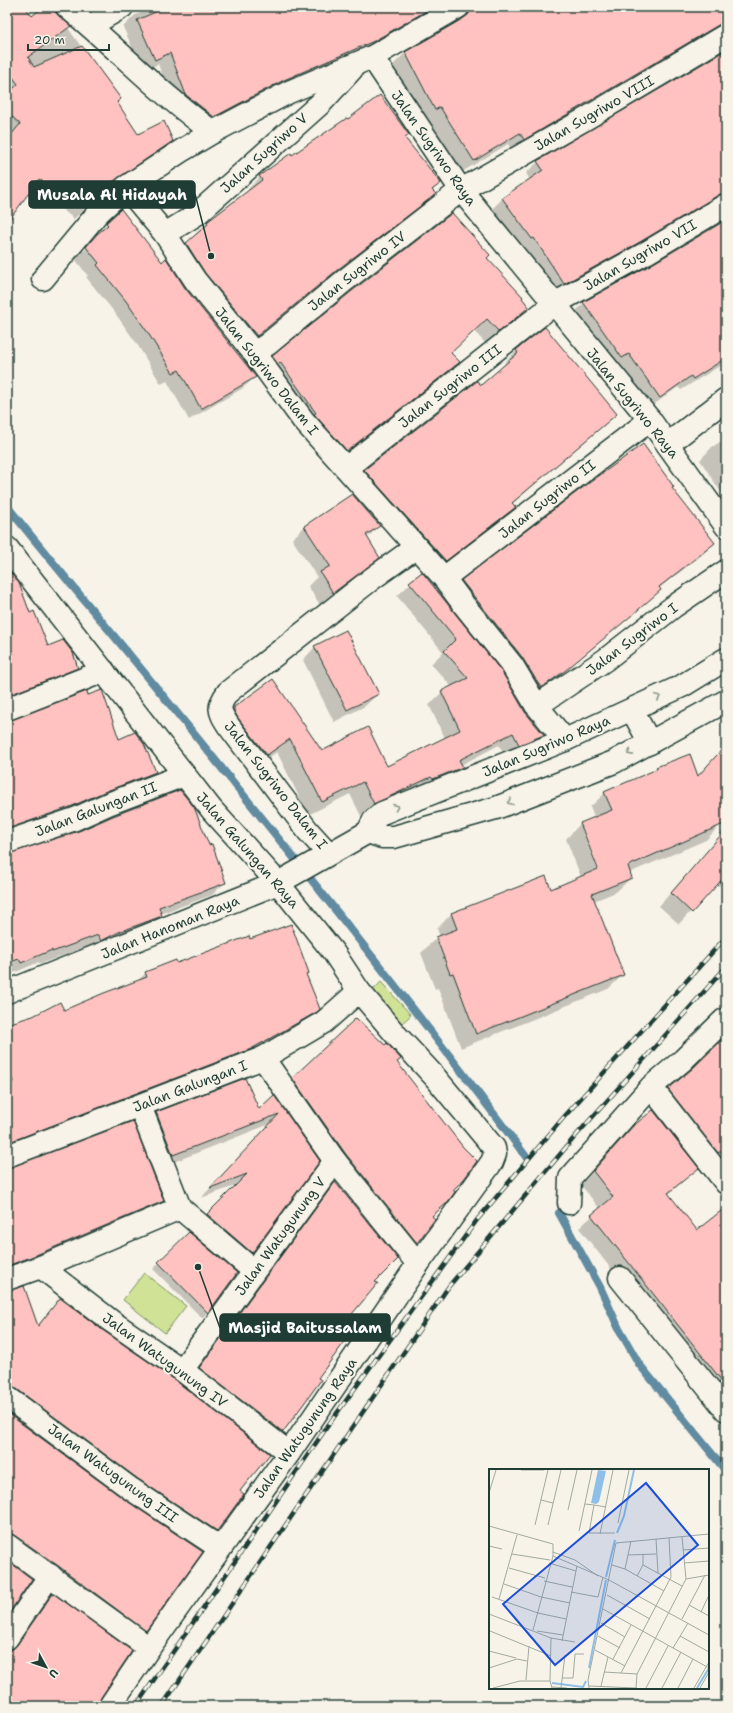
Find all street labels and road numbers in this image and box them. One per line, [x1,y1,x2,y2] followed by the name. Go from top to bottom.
[531,71,657,155] street label: Jalan Sugriwo VIII
[387,87,481,209] street label: Jalan Sugriwo Raya
[216,109,312,197] street label: Jalan Sugriwo V
[580,215,700,295] street label: Jalan Sugriwo VII
[304,227,410,315] street label: Jalan Sugriwo IV
[211,303,323,439] street label: Jalan Sugriwo Dalam I
[395,340,505,432] street label: Jalan Sugriwo III
[583,344,683,462] street label: Jalan Sugriwo Raya
[495,455,599,542] street label: Jalan Sugriwo II
[583,599,682,679] street label: Jalan Sugriwo I
[480,711,613,781] street label: Jalan Sugriwo Raya
[220,717,332,853] street label: Jalan Sugriwo Dalam I
[33,777,160,841] street label: Jalan Galungan II
[193,788,303,912] street label: Jalan Galungan Raya
[98,891,242,963] street label: Jalan Hanoman Raya
[130,1056,250,1116] street label: Jalan Galungan I
[231,1173,330,1299] street label: Jalan Watugunung V
[99,1309,231,1412] street label: Jalan Watugunung IV
[250,1354,361,1502] street label: Jalan Watugunung Raya
[44,1420,182,1527] street label: Jalan Watugunung III

